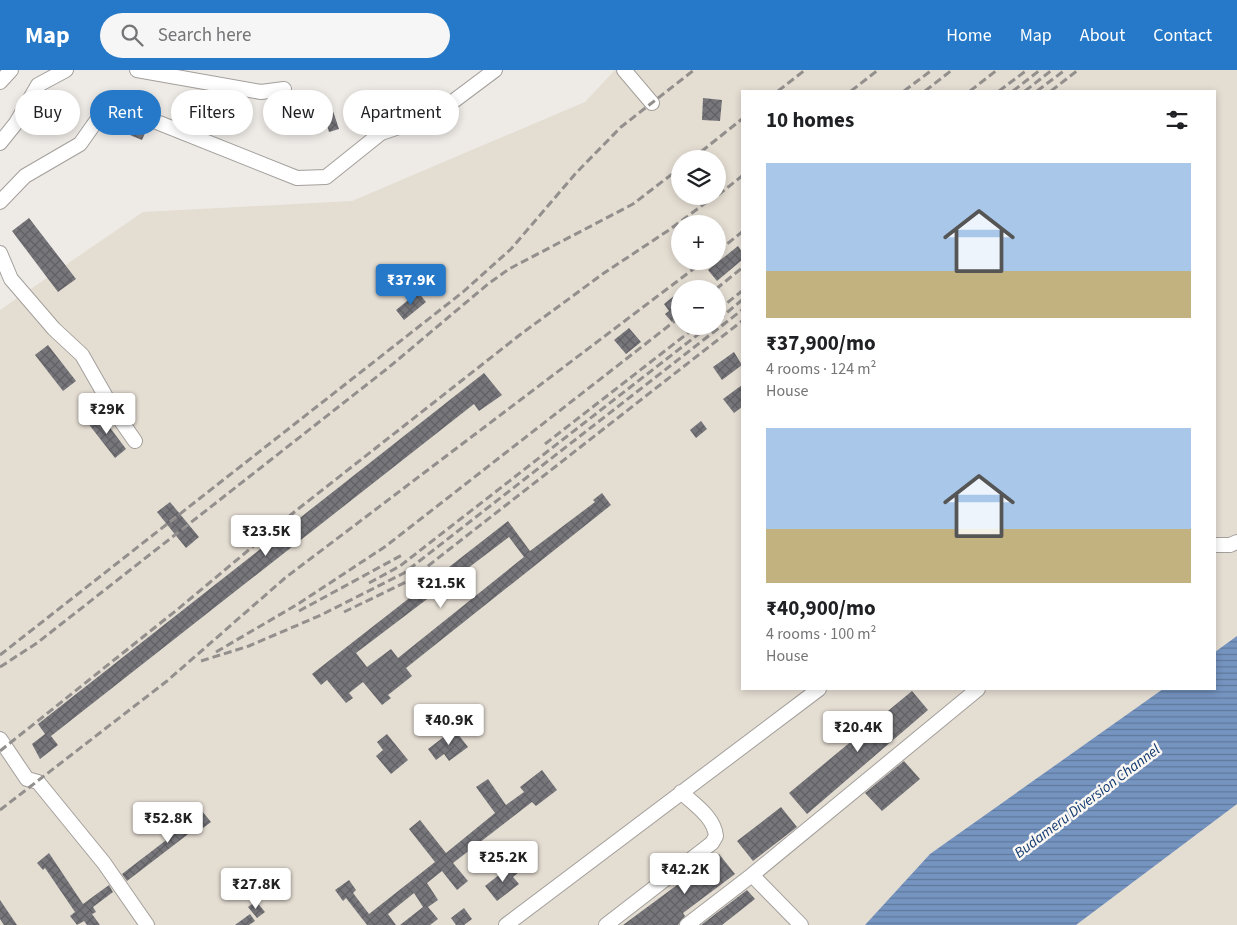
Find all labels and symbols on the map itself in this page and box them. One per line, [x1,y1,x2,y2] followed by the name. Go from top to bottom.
[370,264,452,306] pin: ₹37.9K
[77,392,137,435] pin: ₹29K
[225,514,307,557] pin: ₹23.5K
[400,566,482,609] pin: ₹21.5K
[408,704,490,746] pin: ₹40.9K
[817,710,899,753] pin: ₹20.4K
[1010,739,1165,863] water label: Budameru Diversion Channel
[127,802,209,844] pin: ₹52.8K
[462,840,544,883] pin: ₹25.2K
[644,852,726,895] pin: ₹42.2K
[215,868,297,910] pin: ₹27.8K

